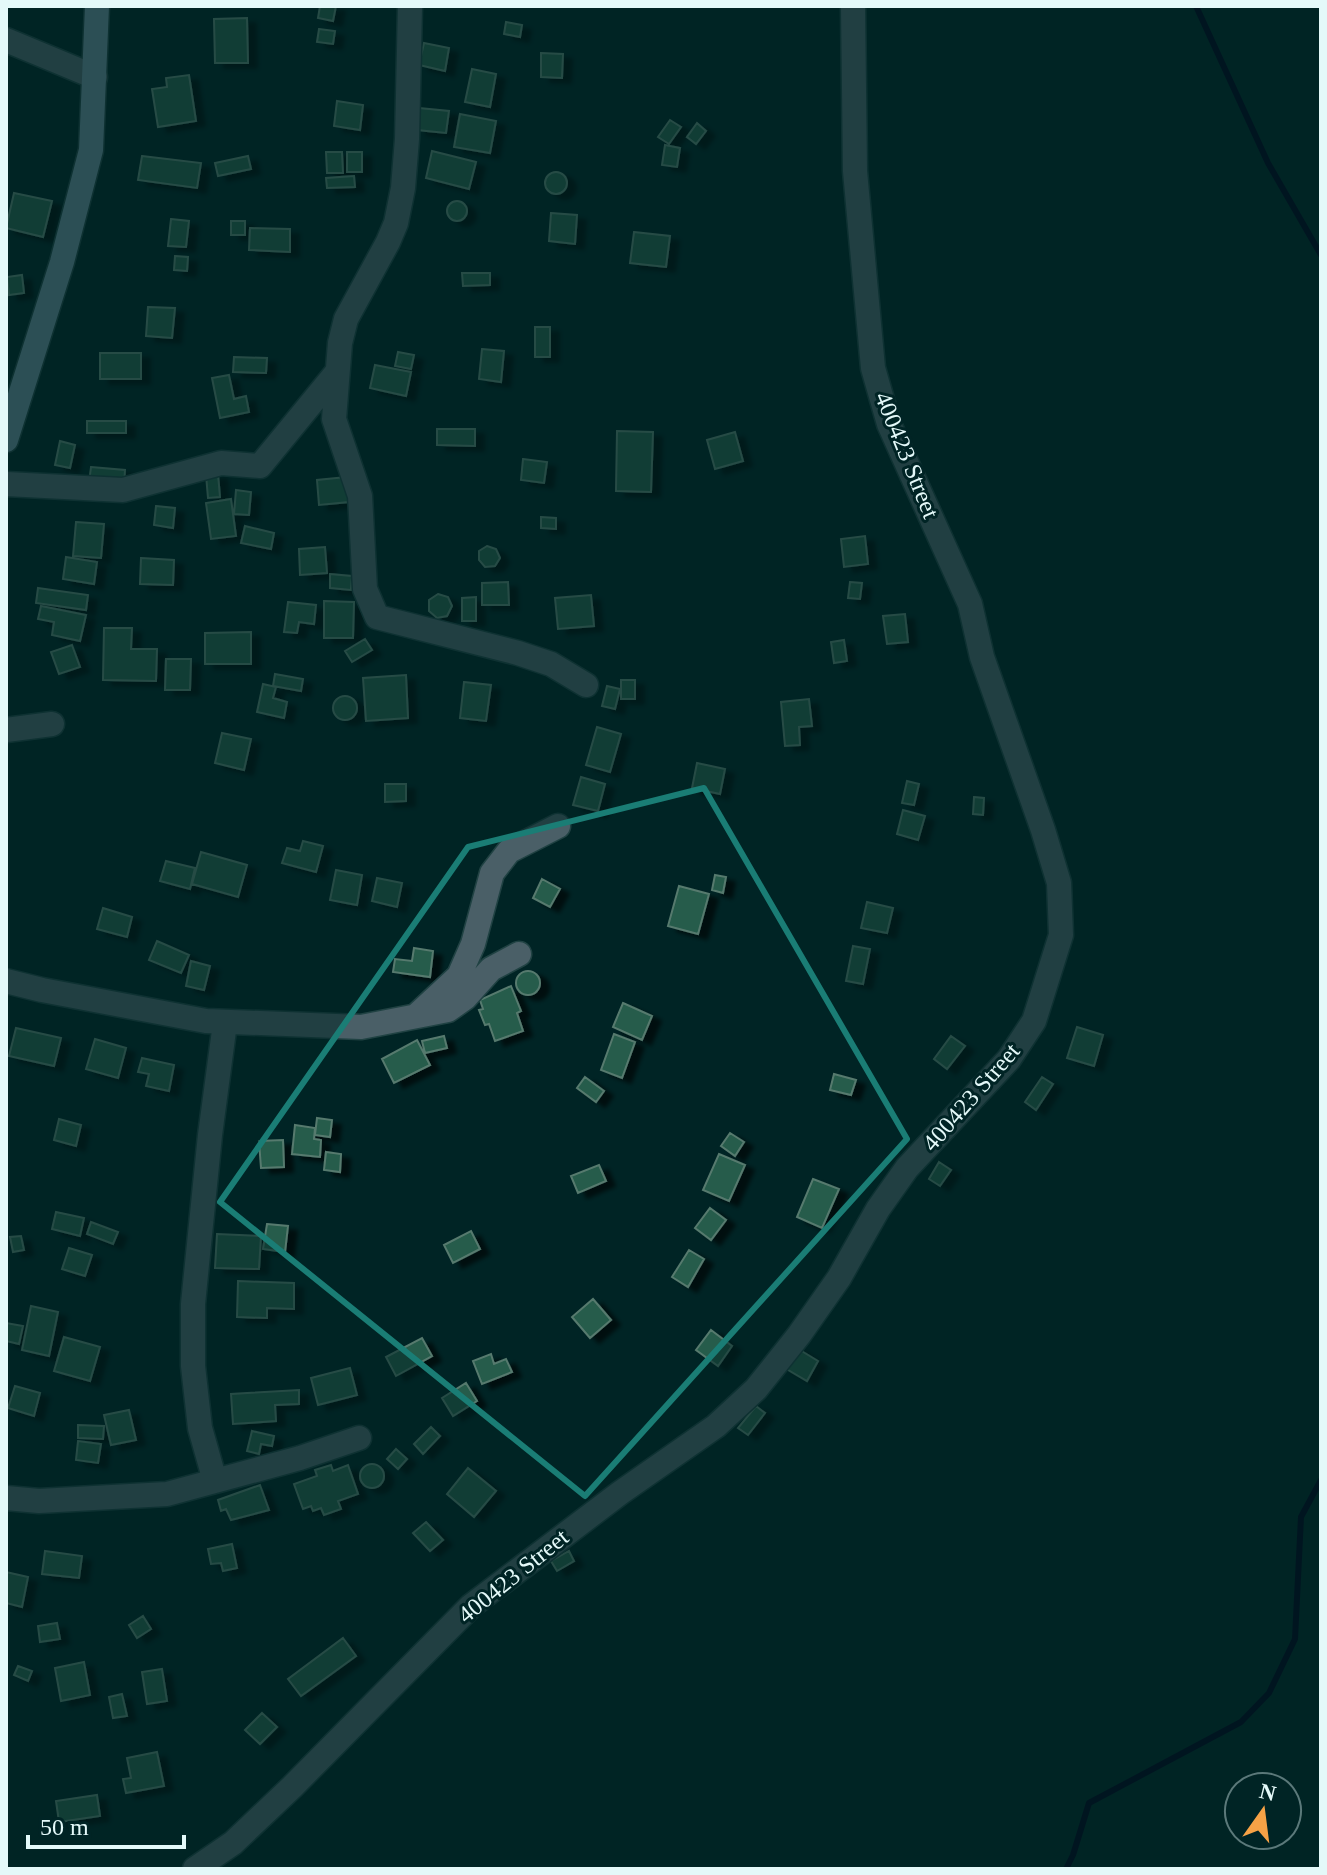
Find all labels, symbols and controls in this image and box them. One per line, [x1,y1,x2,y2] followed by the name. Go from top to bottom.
[870,388,944,522] street label: 400423 Street
[917,1038,1025,1156] street label: 400423 Street
[453,1524,573,1628] street label: 400423 Street
[1223,1771,1303,1851] north arrow
[1257,1778,1279,1806] text: N
[28,1799,184,1849] scale bar
[40,1814,89,1840] text: 50 m

